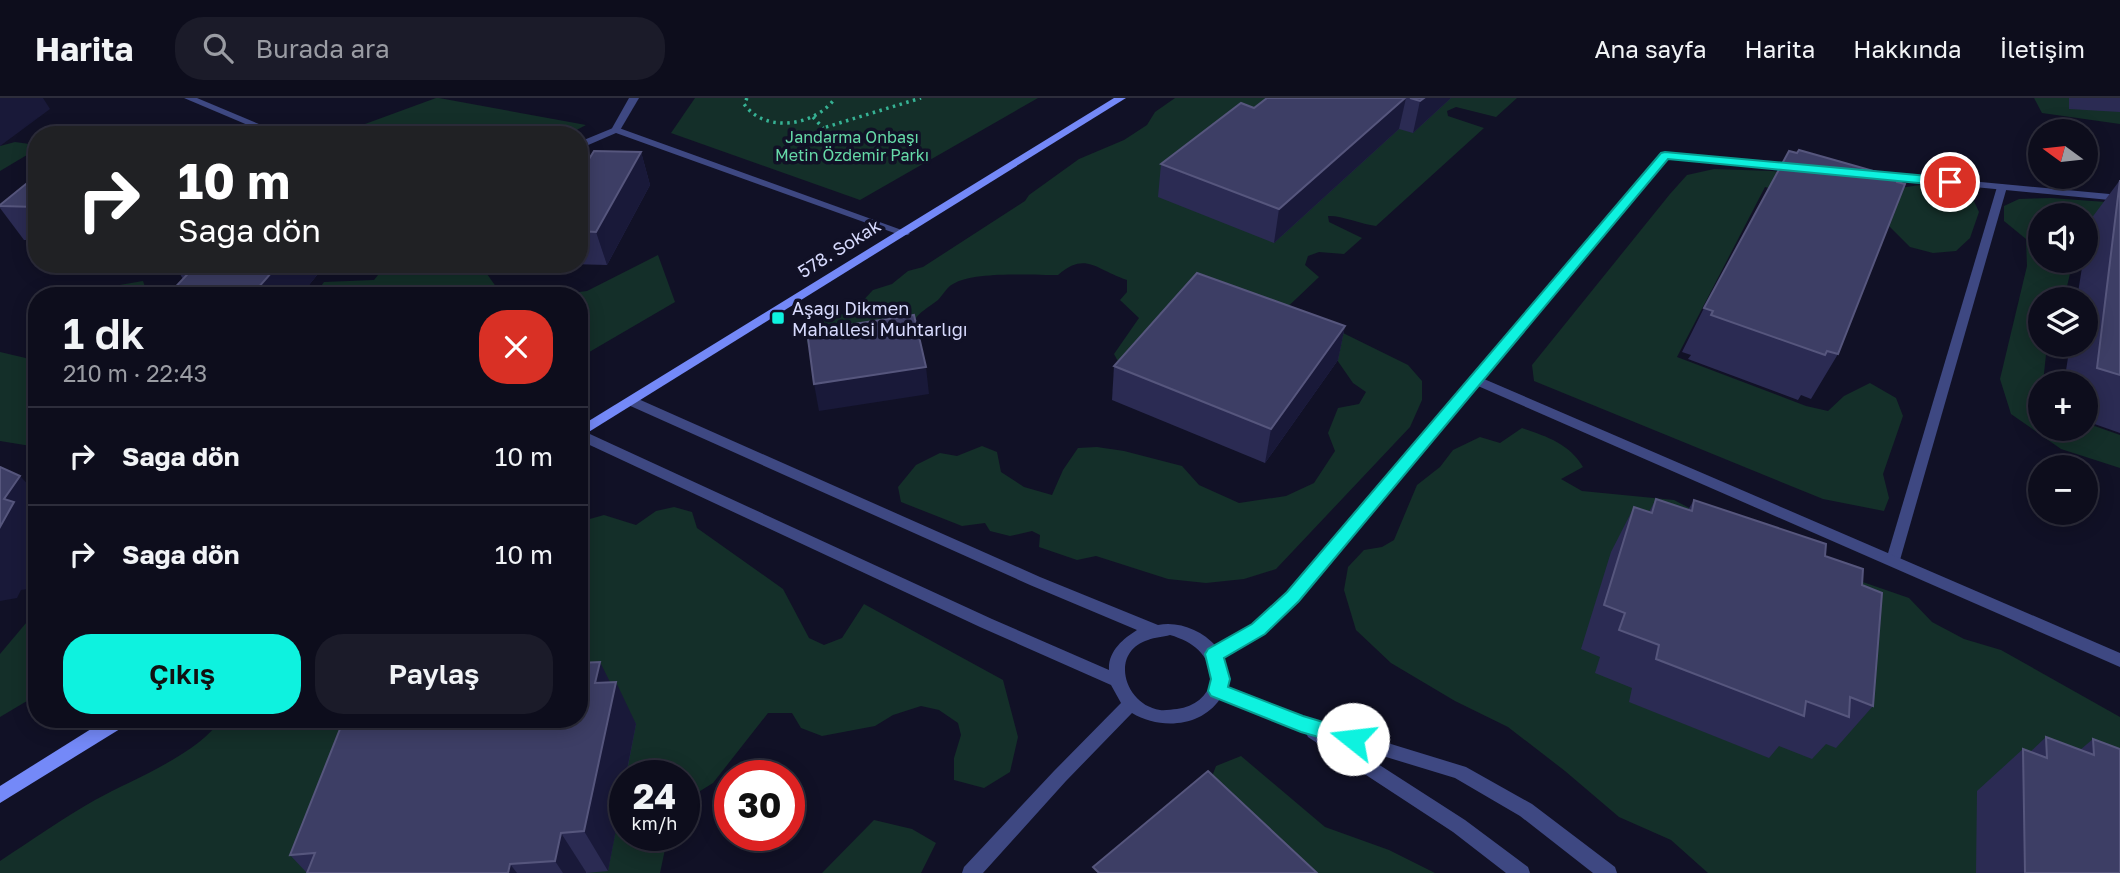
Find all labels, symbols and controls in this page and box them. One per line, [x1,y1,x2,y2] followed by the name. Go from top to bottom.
[175,17,665,80] search box
[35,29,133,68] text: Harita
[199,29,237,67] icon: search
[255,33,390,64] text: Burada ara
[1595,34,1706,63] text: Ana sayfa
[1744,34,1815,63] text: Harita
[1853,34,1962,63] text: Hakkında
[2000,34,2085,63] text: İletişim
[2028,119,2098,189] north arrow
[2028,119,2098,525] map controls
[775,127,929,165] park label: Jandarma Onbaşı Metin Özdemir Parkı
[178,151,290,210] text: 10 m
[1920,152,1980,212] pin
[63,154,154,245] icon: right
[1931,163,1969,201] icon: arrive
[2028,203,2098,273] button: sound
[178,211,321,249] text: Sağa dön
[794,214,884,282] street label: 578. Sokak
[2028,287,2098,357] button: layers
[792,297,968,340] place label: Aşağı Dikmen Mahallesi Muhtarlığı
[63,308,145,358] text: 1 dk
[479,310,553,384] button: close
[770,310,786,326] marker: Aşağı Dikmen Mahallesi Muhtarlığı
[63,359,207,387] text: 210 m · 22:43
[2028,371,2098,441] button: +
[63,437,101,475] icon: right
[122,441,239,472] text: Sağa dön
[495,441,553,472] text: 10 m
[2028,455,2098,525] button: −
[63,535,101,573] icon: right
[122,539,239,570] text: Sağa dön
[495,539,553,570] text: 10 m
[63,634,301,714] button: Çıkış
[315,634,553,714] button: Paylaş
[1316,702,1390,776] position arrow
[714,760,805,851] speed limit sign: 30
[633,775,676,817] text: 24
[632,812,677,834] text: km/h

